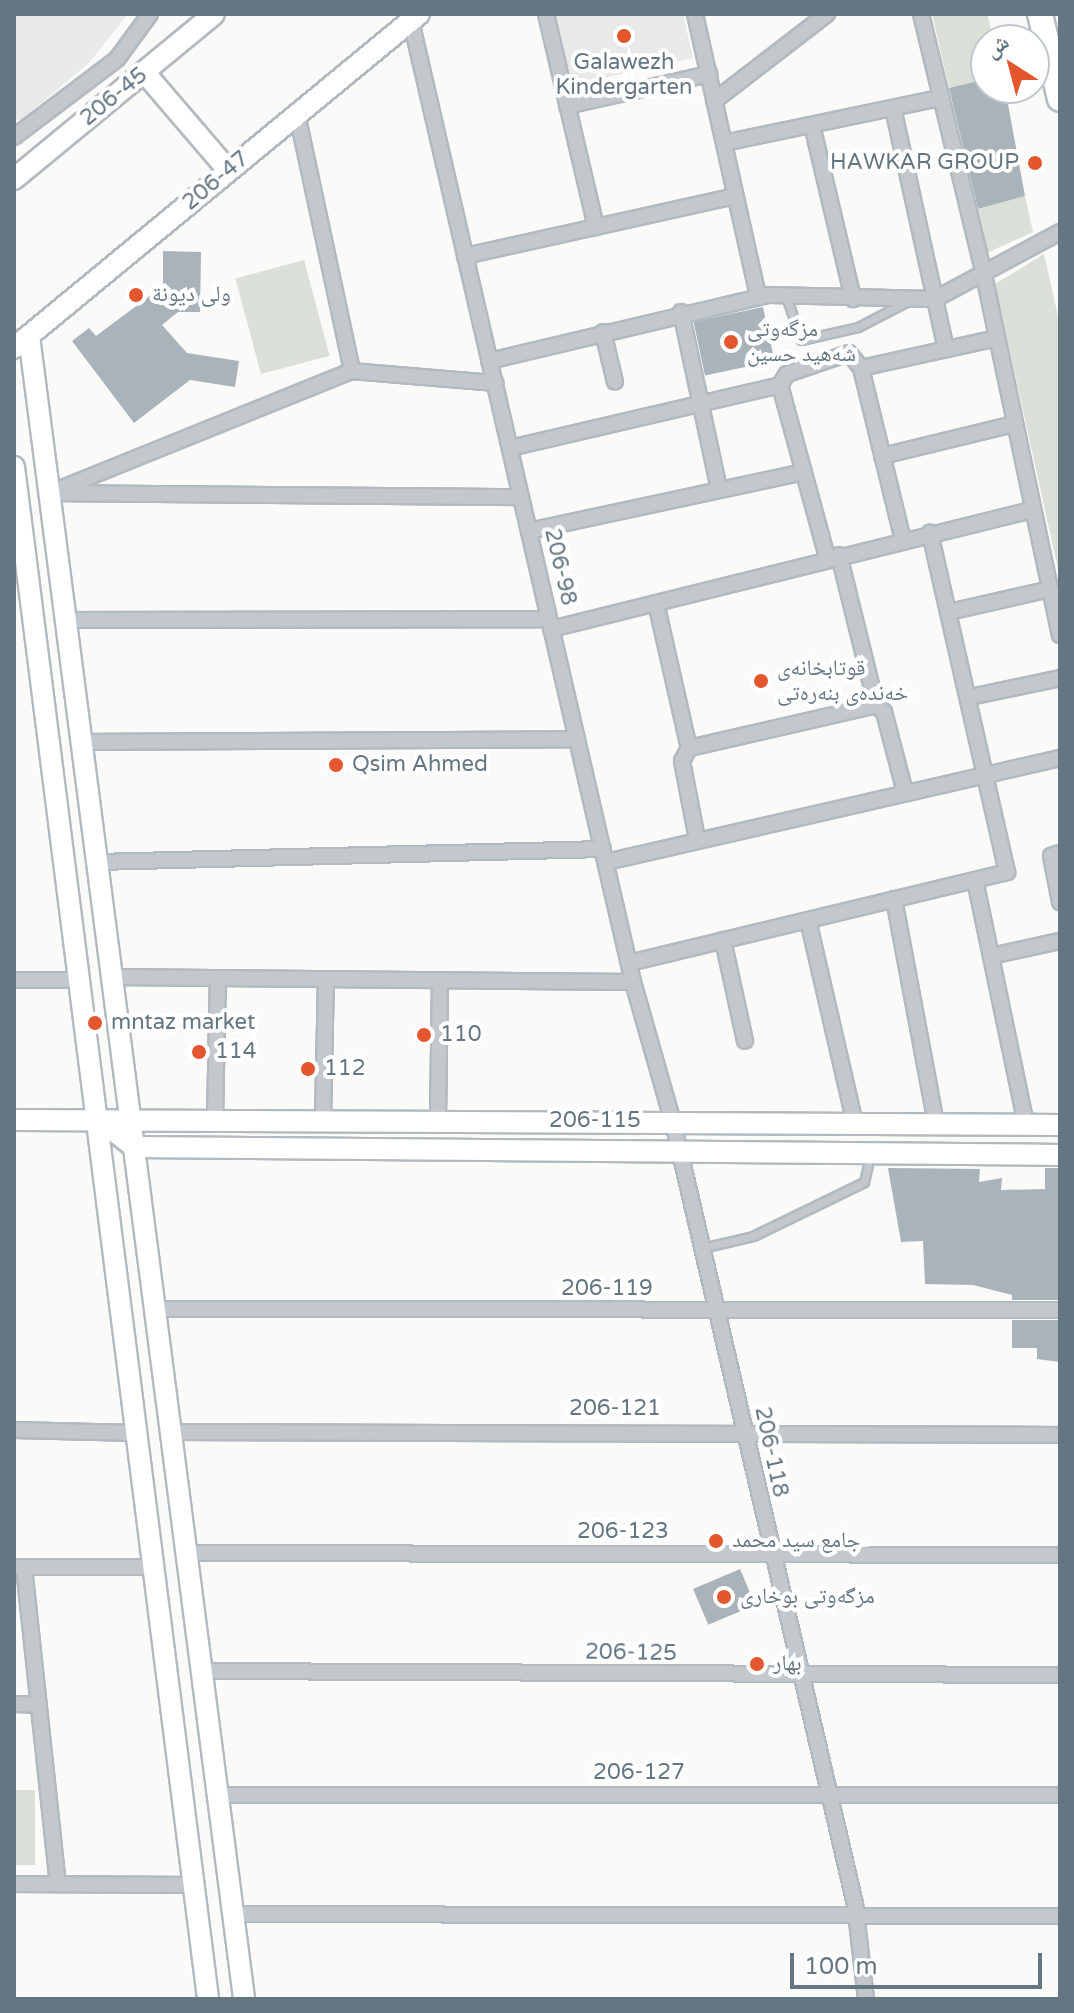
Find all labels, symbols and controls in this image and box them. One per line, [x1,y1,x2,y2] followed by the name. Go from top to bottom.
[970,24,1050,104] north arrow
[615,27,633,45] marker: Galawezh Kindergarten
[980,29,1014,64] text: ش
[556,49,692,100] place label: Galawezh Kindergarten
[75,62,153,132] street label: 206-45
[178,146,254,216] street label: 206-47
[830,150,1019,176] place label: HAWKAR GROUP
[1026,154,1044,172] marker: HAWKAR GROUP
[152,282,231,308] place label: ولی دیونة
[127,286,145,304] marker: ولی دیونة
[747,316,856,368] place label: مزگەوتی شەهید حسين
[722,333,740,351] marker: مزگەوتی شەهید حسين
[538,526,582,608] street label: 206-98
[777,655,908,706] place label: قوتابخانەی خەندەی بنەرەتی
[752,672,770,690] marker: قوتابخانەی خەندەی بنەرەتی
[352,752,488,778] place label: Qsim Ahmed
[327,756,345,774] marker: Qsim Ahmed
[111,1010,255,1036] place label: mntaz market
[86,1014,104,1032] marker: mntaz market
[440,1022,481,1048] place label: 110
[415,1026,433,1044] marker: 110
[215,1039,256,1065] place label: 114
[190,1043,208,1061] marker: 114
[324,1056,365,1082] place label: 112
[299,1060,317,1078] marker: 112
[549,1108,641,1134] street label: 206-115
[561,1276,653,1302] street label: 206-119
[569,1396,661,1422] street label: 206-121
[749,1404,793,1500] street label: 206-118
[577,1519,669,1545] street label: 206-123
[732,1528,861,1554] place label: جامع سيد محمد
[707,1532,725,1550] marker: جامع سيد محمد
[740,1584,875,1610] place label: مزگەوتی بوخاری
[715,1588,733,1606] marker: مزگەوتی بوخاری
[585,1639,677,1667] street label: 206-125
[773,1651,801,1677] place label: بهار
[748,1655,766,1673] marker: بهار
[593,1760,685,1786] street label: 206-127
[794,1937,1046,1987] scale bar
[804,1952,878,1981] text: 100 m

